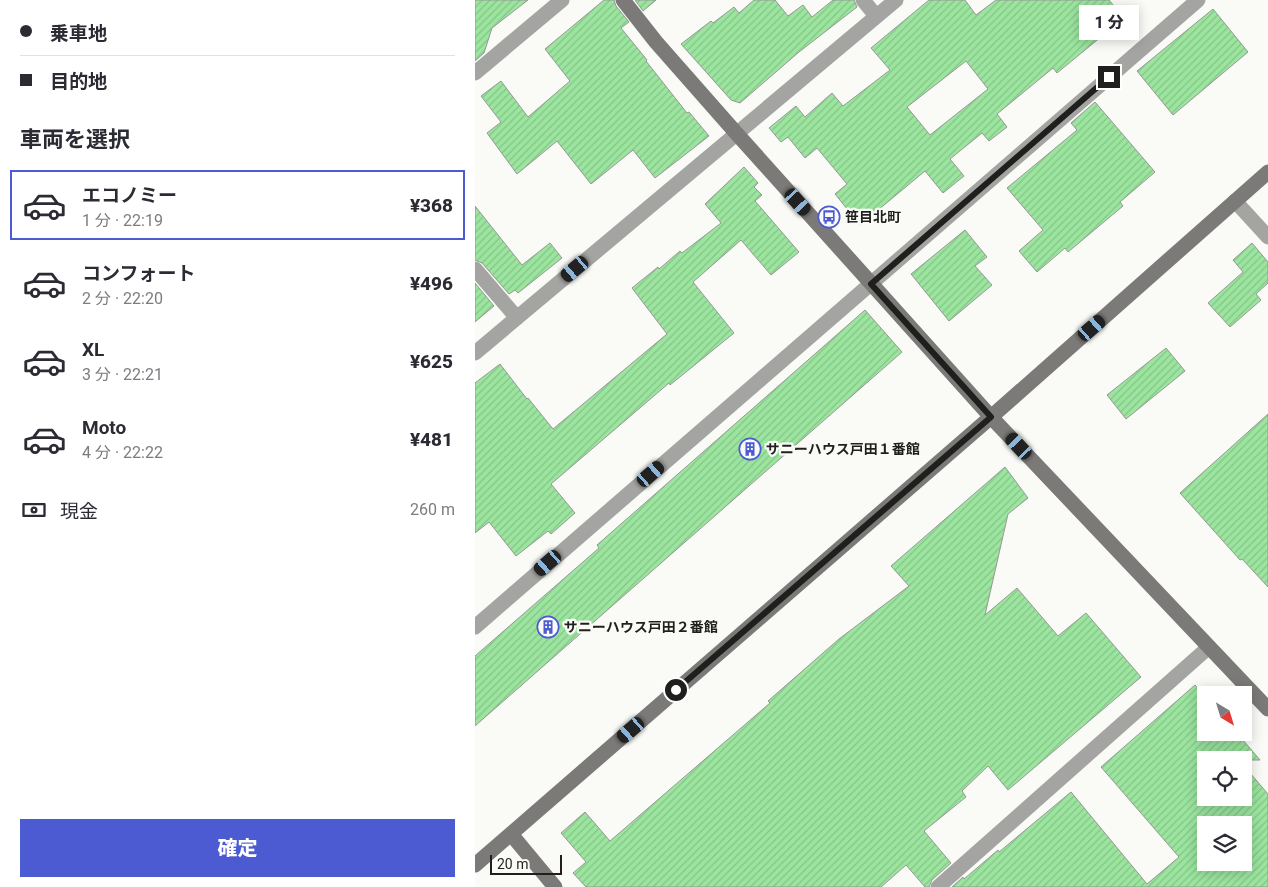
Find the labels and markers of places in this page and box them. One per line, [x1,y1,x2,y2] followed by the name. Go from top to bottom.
[817,205,841,229] bus stop icon: 笹目北町
[845,209,901,225] place label: 笹目北町
[738,437,762,461] building icon: サニーハウス戸田１番館
[766,441,920,457] place label: サニーハウス戸田１番館
[536,615,560,639] building icon: サニーハウス戸田２番館
[564,619,718,635] place label: サニーハウス戸田２番館

